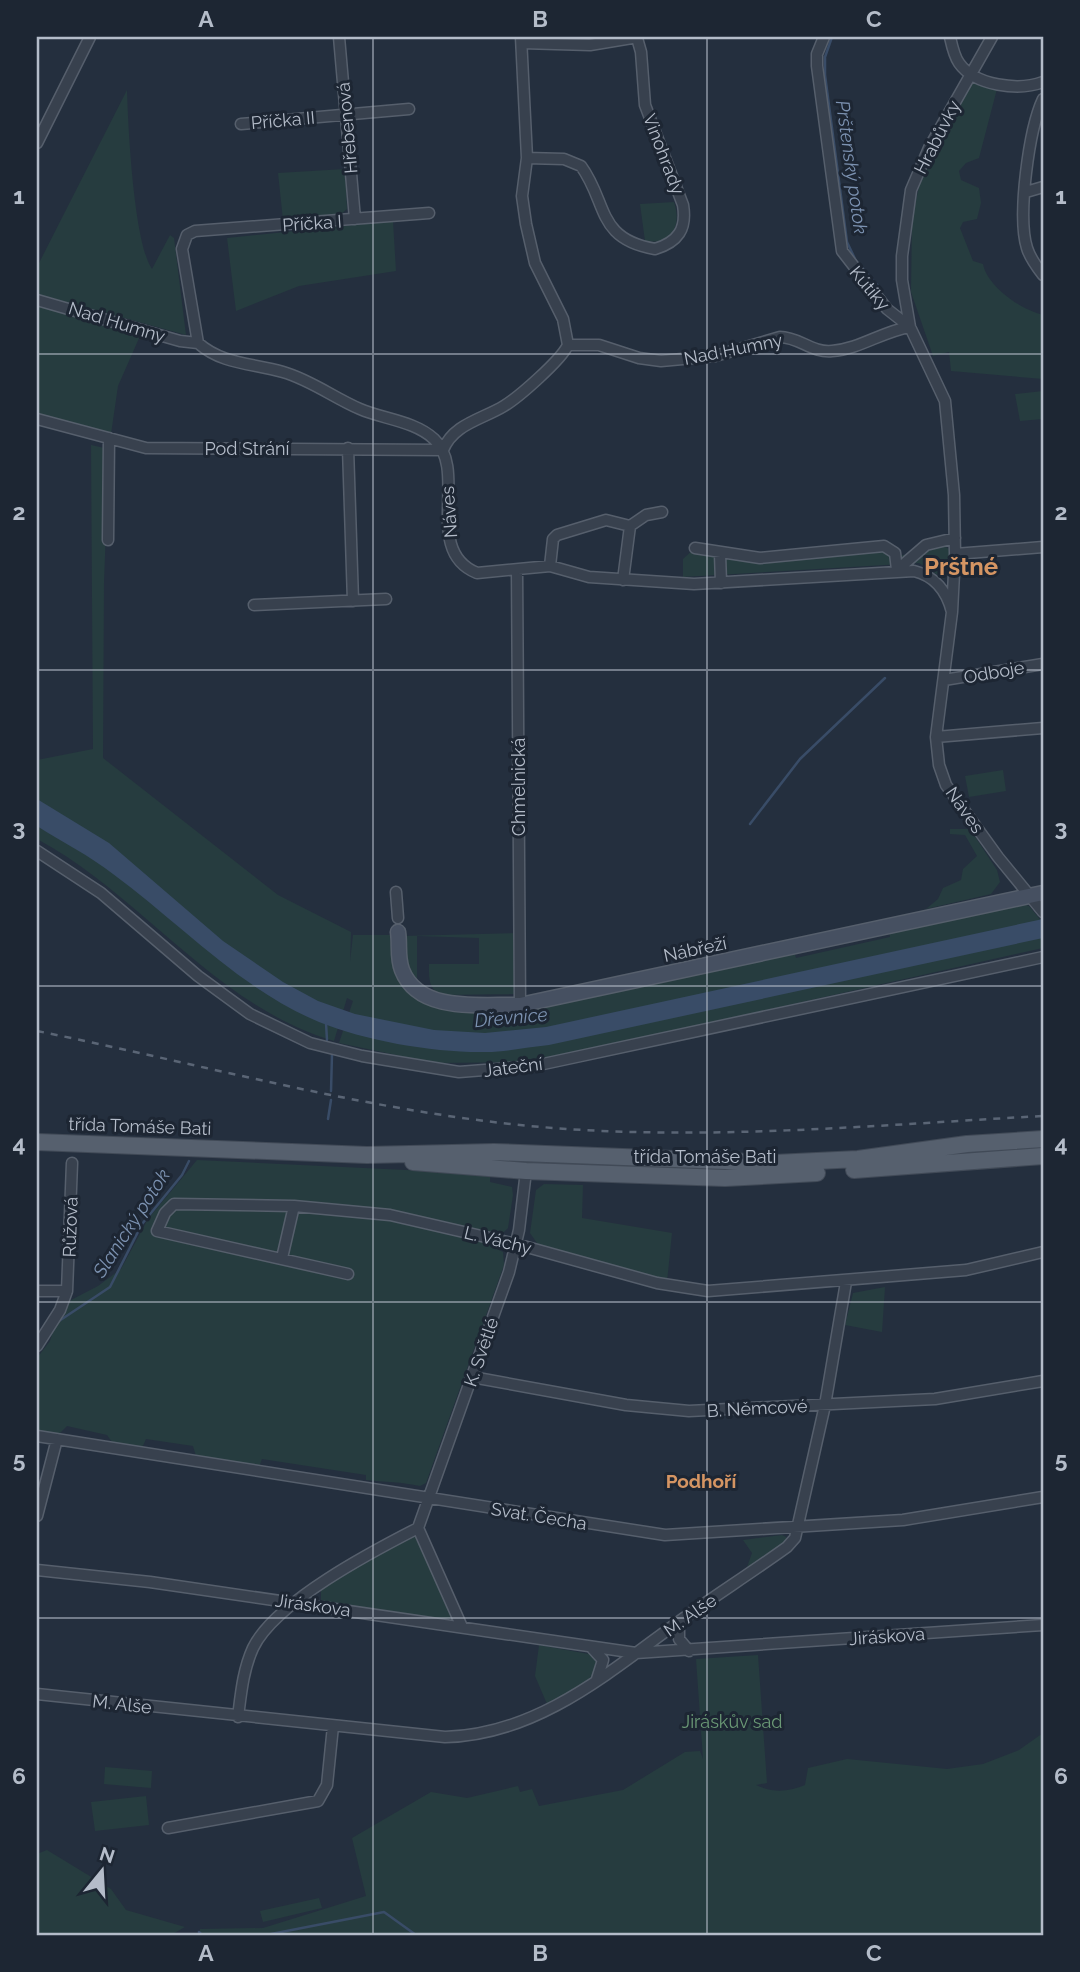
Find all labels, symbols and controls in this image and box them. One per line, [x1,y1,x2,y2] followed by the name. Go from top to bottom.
[198,5,214,32] text: A
[532,5,548,32] text: B
[866,5,882,32] text: C
[333,81,361,175] street label: Hřebenová
[909,96,965,177] street label: Hrabůvky
[832,99,872,235] water label: Prštenský potok
[250,107,316,133] street label: Příčka II
[639,111,689,198] street label: Vinohrady
[13,182,25,209] text: 1
[1055,182,1067,209] text: 1
[281,210,343,236] street label: Příčka I
[846,262,895,315] street label: Kútíky
[66,297,168,347] street label: Nad Humny
[682,329,784,369] street label: Nad Humny
[205,438,289,459] street label: Pod Strání
[437,485,461,539] street label: Náves
[13,498,25,525] text: 2
[1055,498,1067,525] text: 2
[924,552,998,581] district label: Prštné
[962,656,1026,688] street label: Odboje
[508,738,529,836] street label: Chmelnická
[942,783,989,838] street label: Náves
[13,814,25,841] text: 3
[1055,814,1067,841] text: 3
[662,932,729,966] street label: Nábřeží
[473,1003,549,1031] water label: Dřevnice
[482,1053,544,1081] street label: Jateční
[68,1113,212,1139] street label: třída Tomáše Bati
[12,1130,26,1157] text: 4
[1054,1130,1068,1157] text: 4
[634,1146,776,1167] street label: třída Tomáše Bati
[87,1165,174,1282] water label: Slanický potok
[58,1196,82,1258] street label: Růžová
[462,1221,534,1259] street label: L. Váchy
[459,1314,503,1389] street label: K. Světlé
[706,1395,808,1421] street label: B. Němcové
[13,1446,26,1473] text: 5
[1055,1446,1068,1473] text: 5
[666,1470,737,1492] district label: Podhoří
[490,1497,589,1534] street label: Svat. Čecha
[274,1589,352,1621] street label: Jiráskova
[660,1589,721,1641] street label: M. Alše
[848,1623,926,1649] street label: Jiráskova
[91,1690,153,1718] street label: M. Alše
[682,1711,783,1732] park label: Jiráskův sad
[12,1762,26,1789] text: 6
[1054,1762,1068,1789] text: 6
[66,1836,136,1906] north arrow
[97,1842,118,1868] text: N
[198,1939,214,1966] text: A
[532,1939,548,1966] text: B
[866,1939,882,1966] text: C

